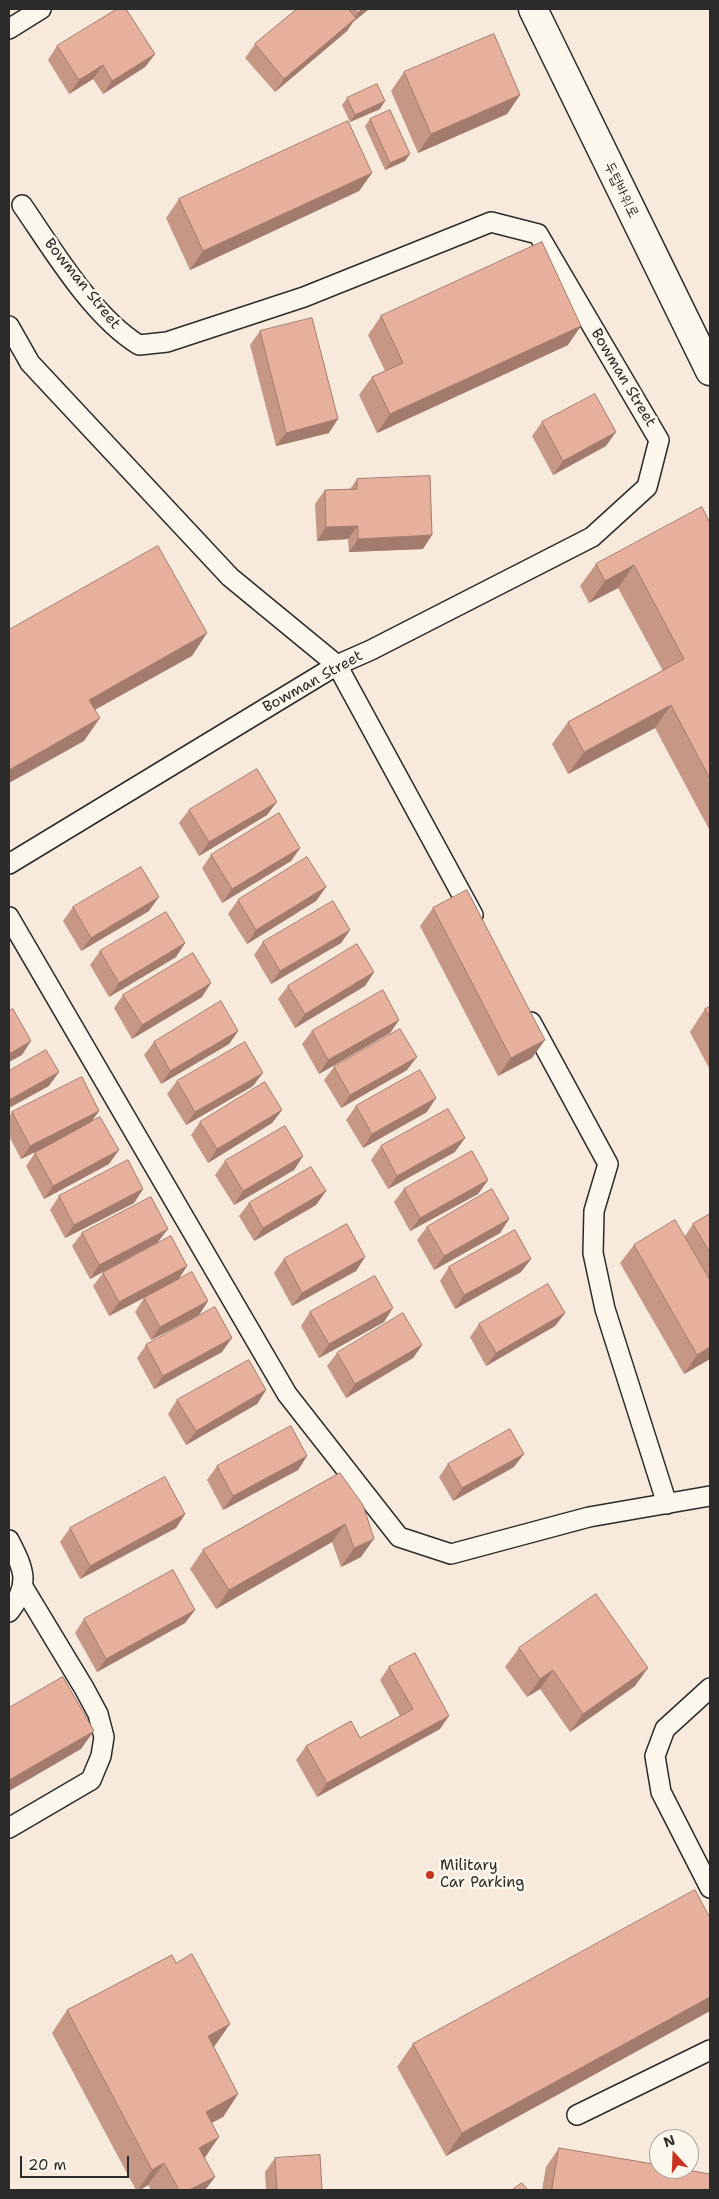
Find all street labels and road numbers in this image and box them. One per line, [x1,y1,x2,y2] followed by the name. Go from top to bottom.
[600,159,642,221] street label: 두텁바위로
[40,235,124,333] street label: Bowman Street
[587,326,659,430] street label: Bowman Street
[260,647,366,717] street label: Bowman Street

